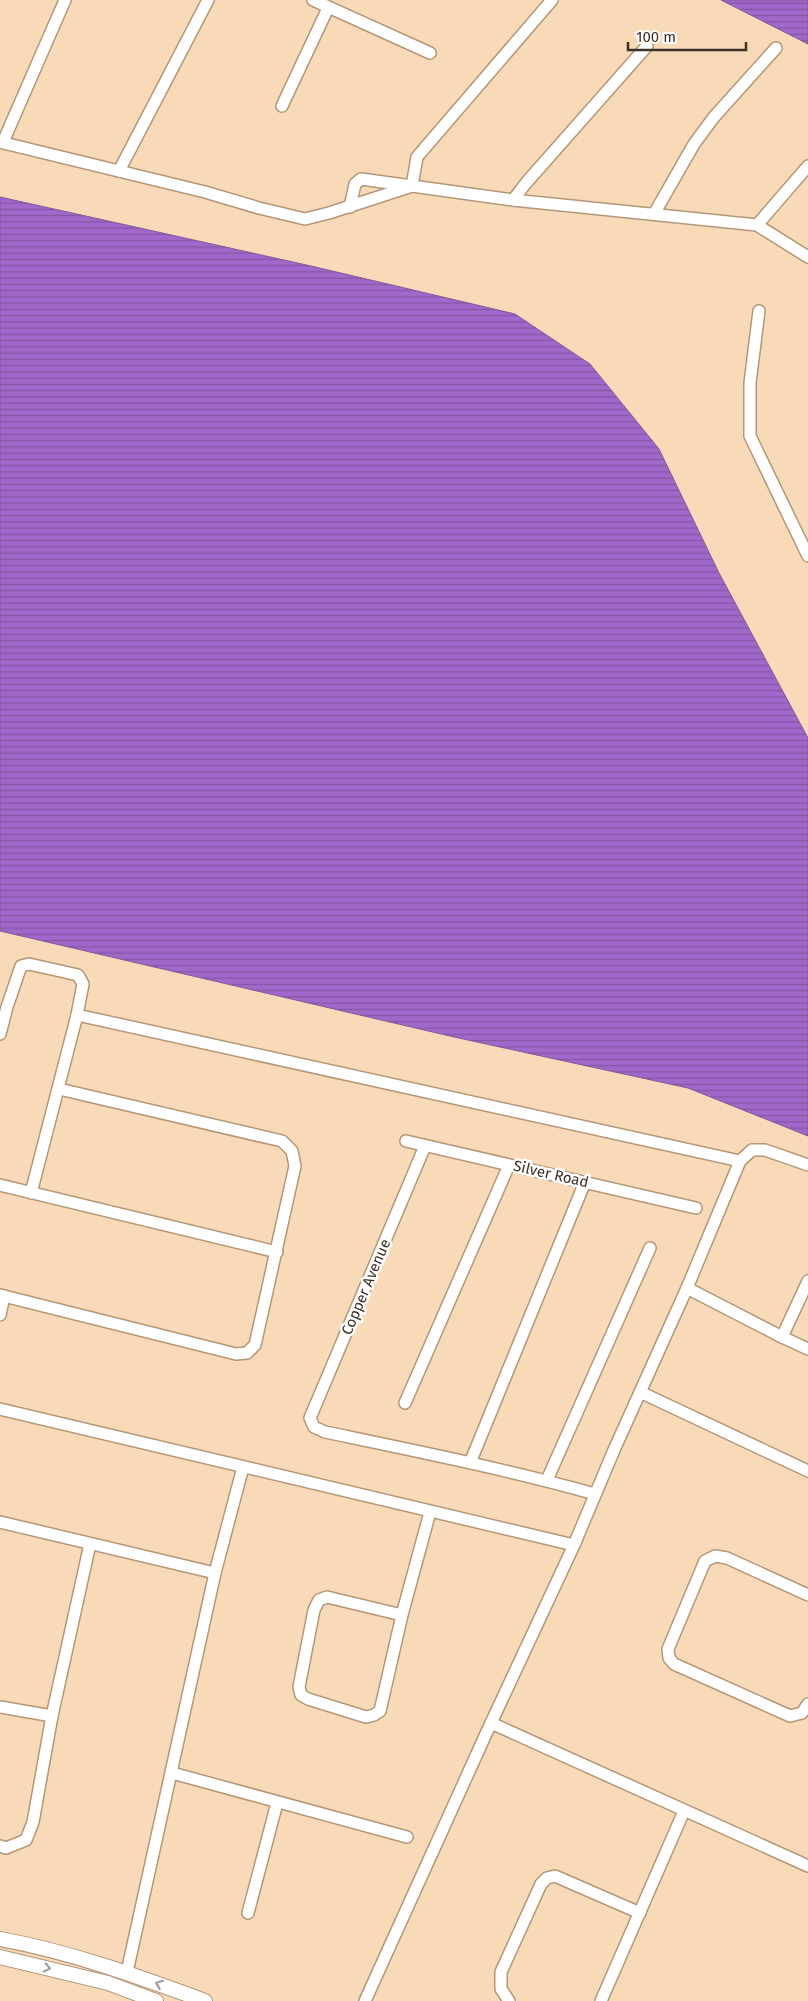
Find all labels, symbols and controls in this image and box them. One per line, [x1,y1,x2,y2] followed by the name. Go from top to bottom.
[628,20,746,52] scale bar
[636,28,676,46] text: 100 m
[512,1157,590,1191] street label: Silver Road
[338,1236,394,1338] street label: Copper Avenue
[43,1962,52,1973] one-way arrow
[155,1980,164,1990] one-way arrow

